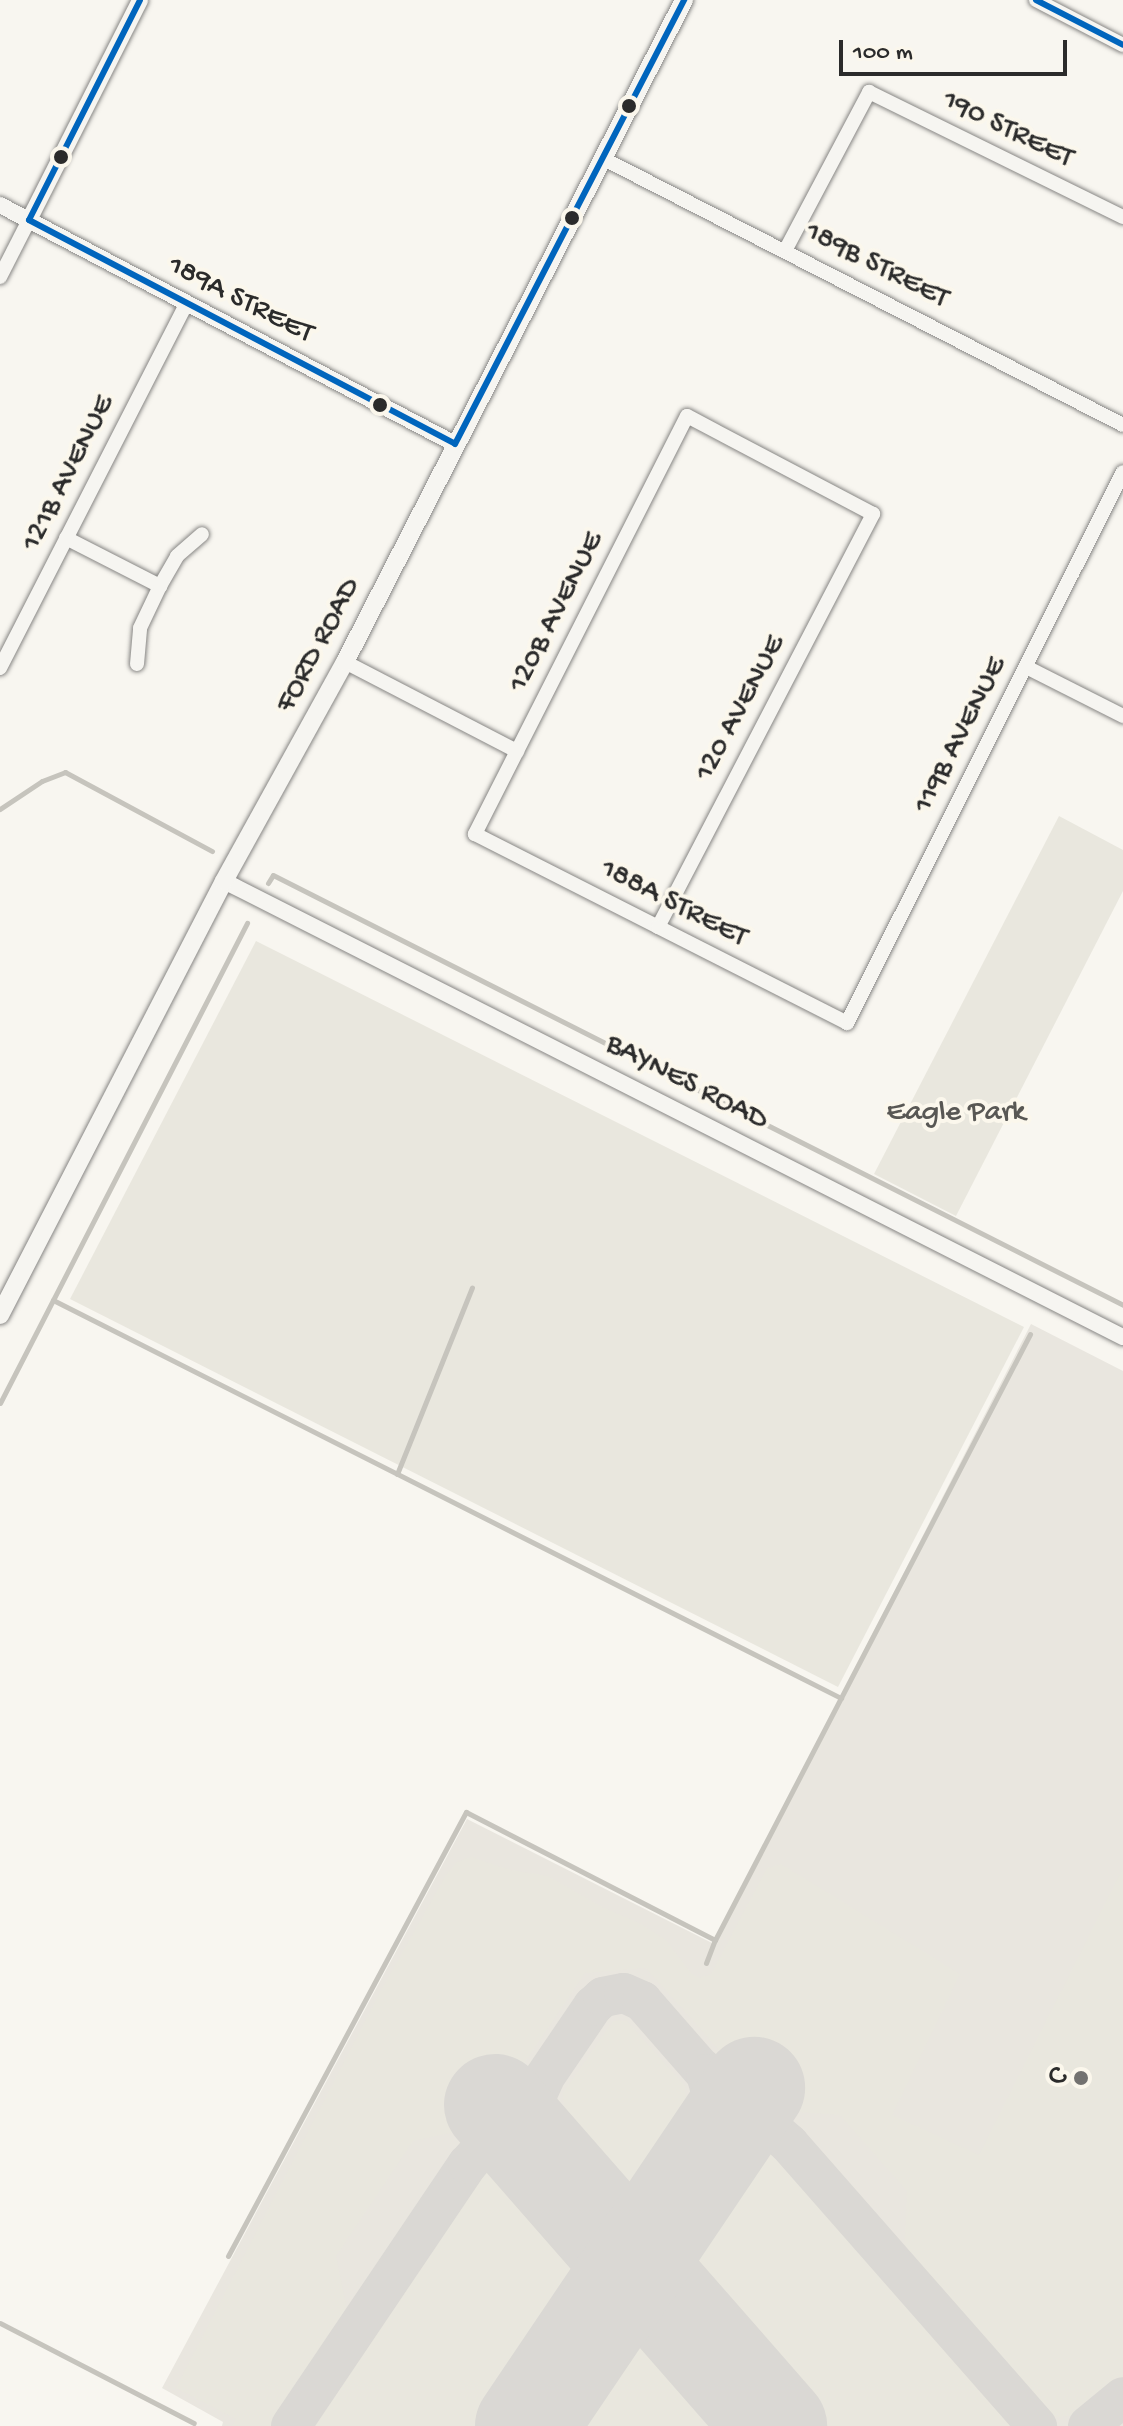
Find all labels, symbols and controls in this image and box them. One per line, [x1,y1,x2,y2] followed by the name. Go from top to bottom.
[843,24,1071,74] scale bar
[853,39,913,68] text: 100 m
[936,84,1078,178] street label: 190 STREET
[621,98,637,114] unlabelled marker
[53,149,69,165] unlabelled marker
[564,210,580,226] unlabelled marker
[798,216,954,318] street label: 189B STREET
[161,249,319,353] street label: 189A STREET
[15,390,125,558] street label: 121B AVENUE
[372,397,388,413] unlabelled marker
[502,527,614,699] street label: 120B AVENUE
[270,573,370,719] street label: FORD ROAD
[689,630,795,788] street label: 120 AVENUE
[907,652,1017,820] street label: 119B AVENUE
[594,853,752,957] street label: 188A STREET
[599,1028,773,1140] street label: BAYNES ROAD
[887,1096,1025,1132] park label: Eagle Park
[1049,2060,1065,2096] place label: C
[1072,2069,1090,2087] marker: C

